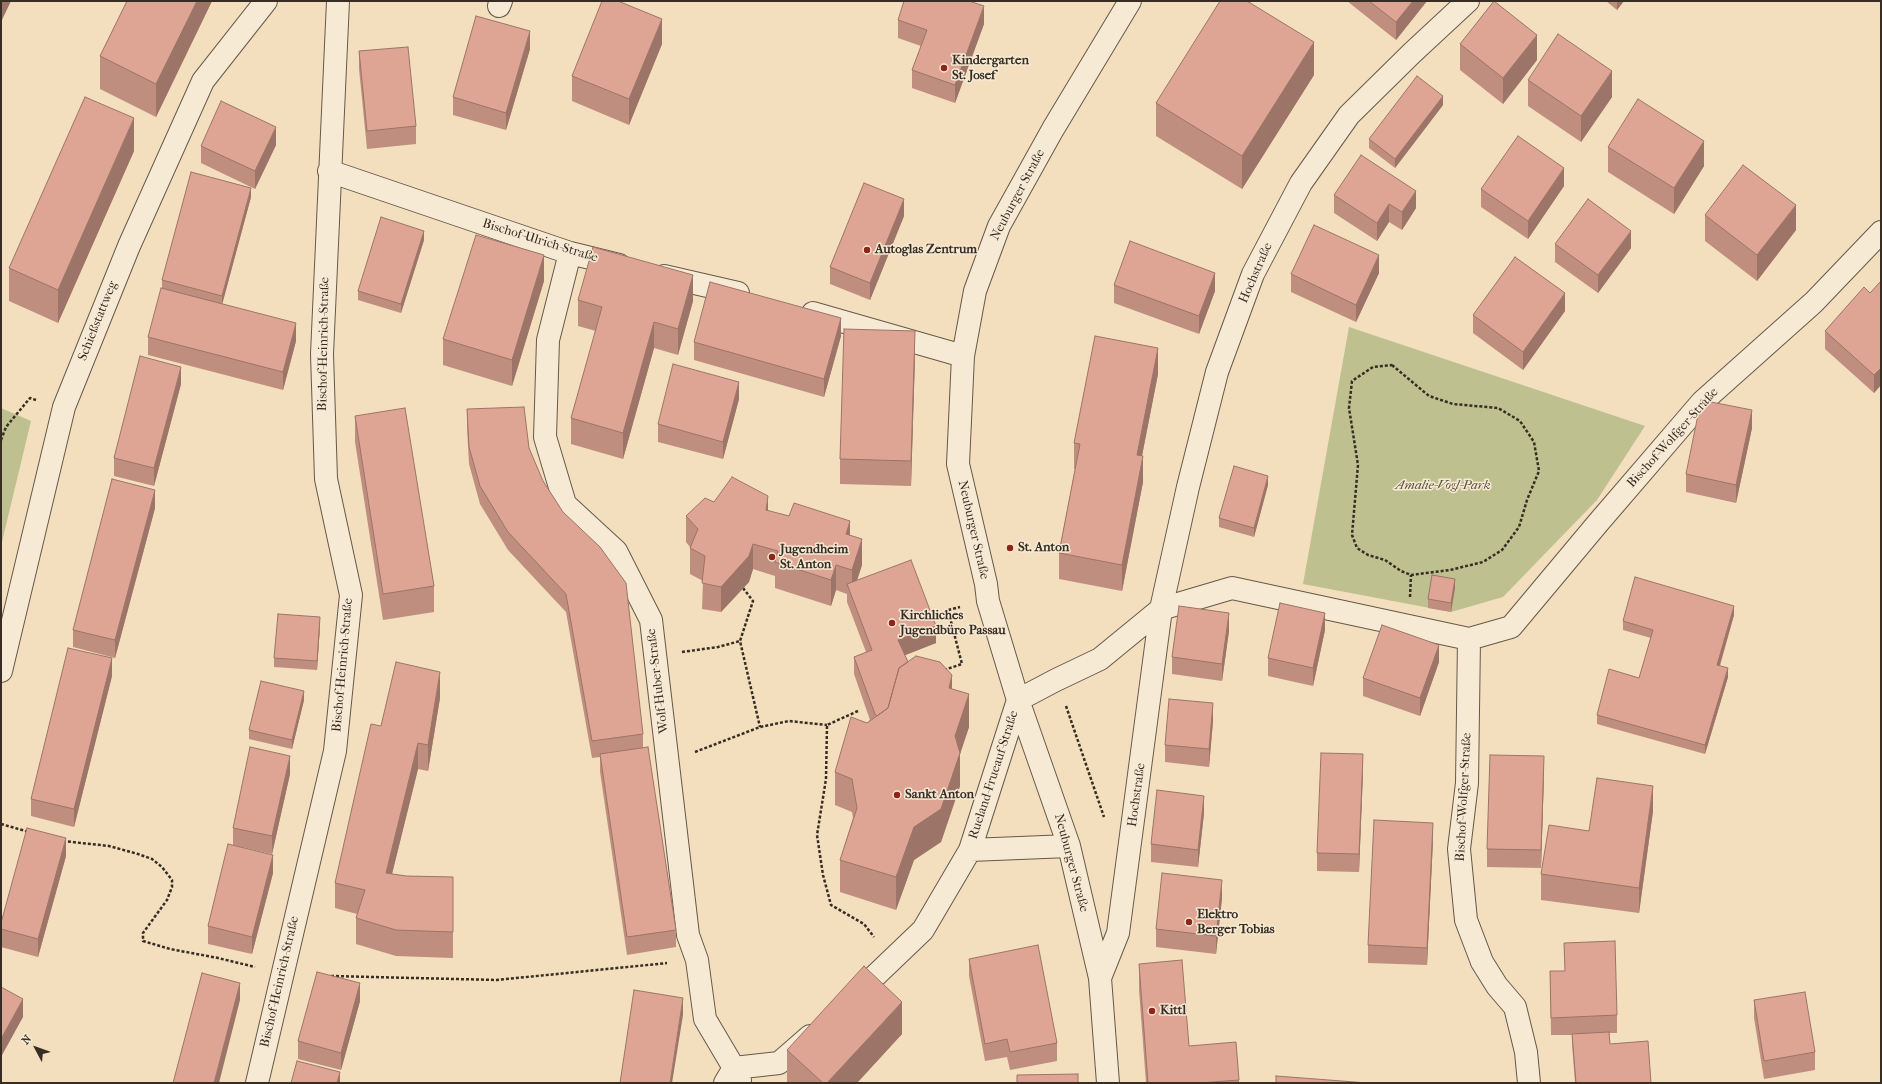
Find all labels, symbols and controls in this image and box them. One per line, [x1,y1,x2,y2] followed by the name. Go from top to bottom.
[952,53,1029,84] place label: Kindergarten St. Josef
[939,63,949,73] marker: Kindergarten St. Josef
[987,147,1049,243] street label: Neuburger Straße
[480,216,600,266] street label: Bischof-Ulrich-Straße
[1236,240,1276,306] street label: Hochstraße
[875,242,977,258] place label: Autoglas Zentrum
[862,245,872,255] marker: Autoglas Zentrum
[315,277,333,411] street label: Bischof-Heinrich-Straße
[75,279,121,363] street label: Schießstattweg
[1624,385,1722,491] street label: Bischof-Wolfger-Straße
[1396,478,1490,494] park label: Amalie-Vogl-Park
[954,479,992,581] street label: Neuburger Straße
[1018,540,1069,556] place label: St. Anton
[780,542,848,573] place label: Jugendheim St. Anton
[1005,543,1015,553] marker: St. Anton
[767,552,777,562] marker: Jugendheim St. Anton
[329,597,357,733] street label: Bischof-Heinrich-Straße
[900,608,1006,639] place label: Kirchliches Jugendbüro Passau
[887,618,897,628] marker: Kirchliches Jugendbüro Passau
[644,628,672,734] street label: Wolf-Huber-Straße
[966,709,1022,841] street label: Rueland-Frueauf-Straße
[1453,732,1475,862] street label: Bischof-Wolfger-Straße
[1125,762,1149,828] street label: Hochstraße
[905,787,974,803] place label: Sankt Anton
[892,790,902,800] marker: Sankt Anton
[1050,812,1092,914] street label: Neuburger Straße
[1197,907,1275,938] place label: Elektro Berger Tobias
[257,915,303,1049] street label: Bischof-Heinrich-Straße
[1184,917,1194,927] marker: Elektro Berger Tobias
[1160,1003,1186,1019] place label: Kittl
[1147,1006,1157,1016] marker: Kittl
[16,1028,56,1068] north arrow
[19,1032,34,1047] text: N

